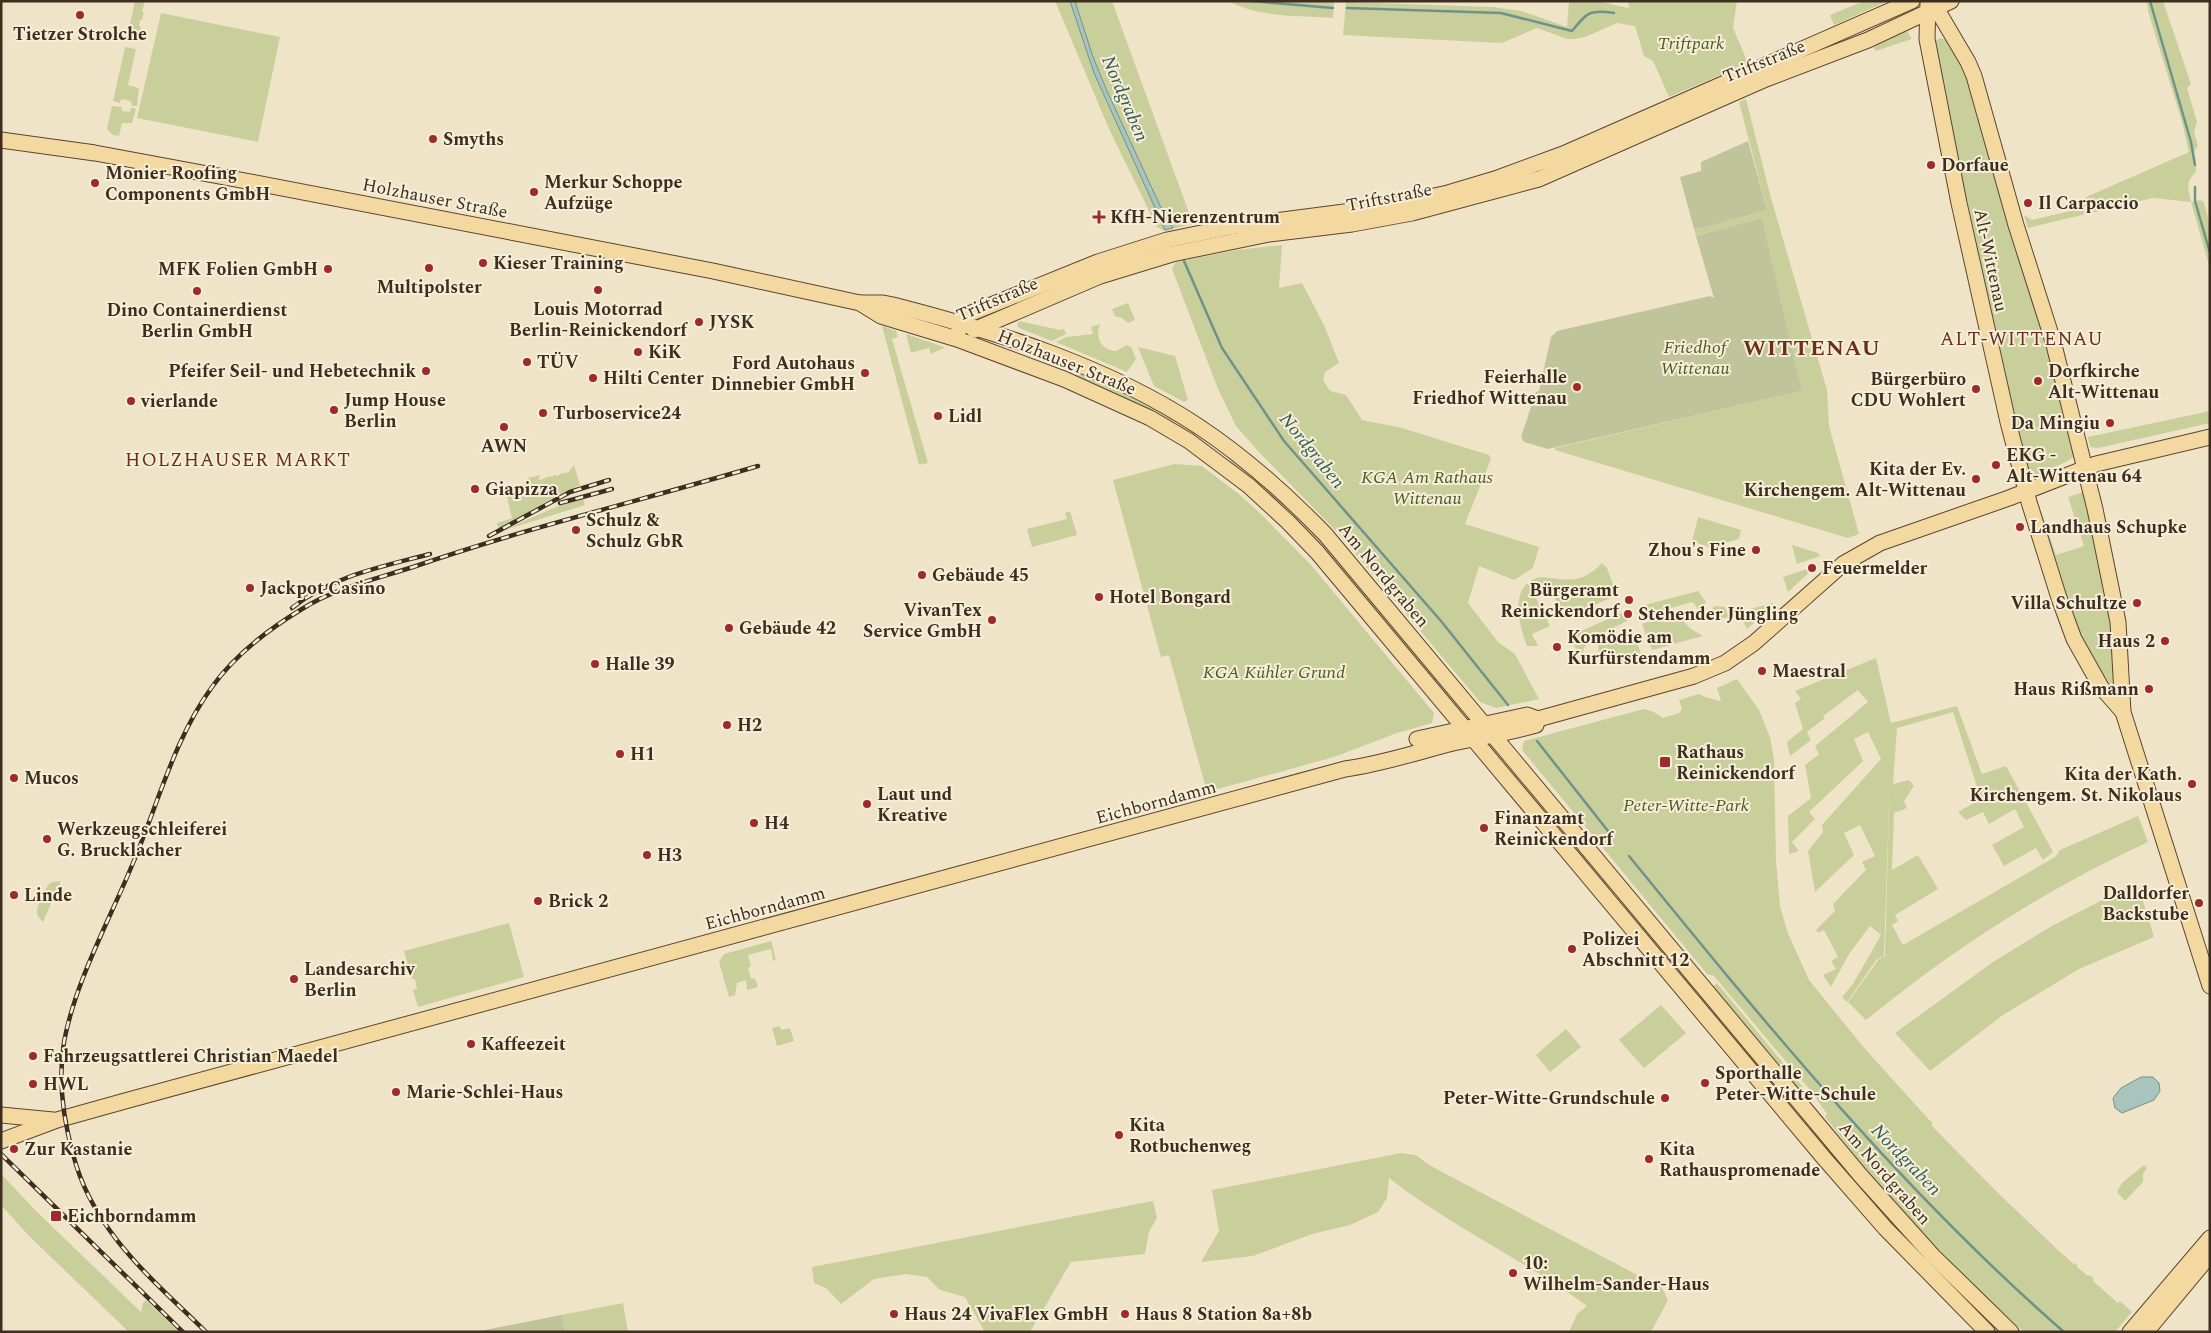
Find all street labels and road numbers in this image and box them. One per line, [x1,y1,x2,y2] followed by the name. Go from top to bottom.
[1719,33,1809,90] street label: Triftstraße
[360,171,510,226] street label: Holzhauser Straße
[1344,176,1434,219] street label: Triftstraße
[1966,206,2015,314] street label: Alt-Wittenau
[952,270,1042,329] street label: Triftstraße
[993,322,1140,403] street label: Holzhauser Straße
[1332,517,1436,634] street label: Am Nordgraben
[1093,773,1219,832] street label: Eichborndamm
[702,879,828,938] street label: Eichborndamm
[1832,1115,1937,1231] street label: Am Nordgraben

